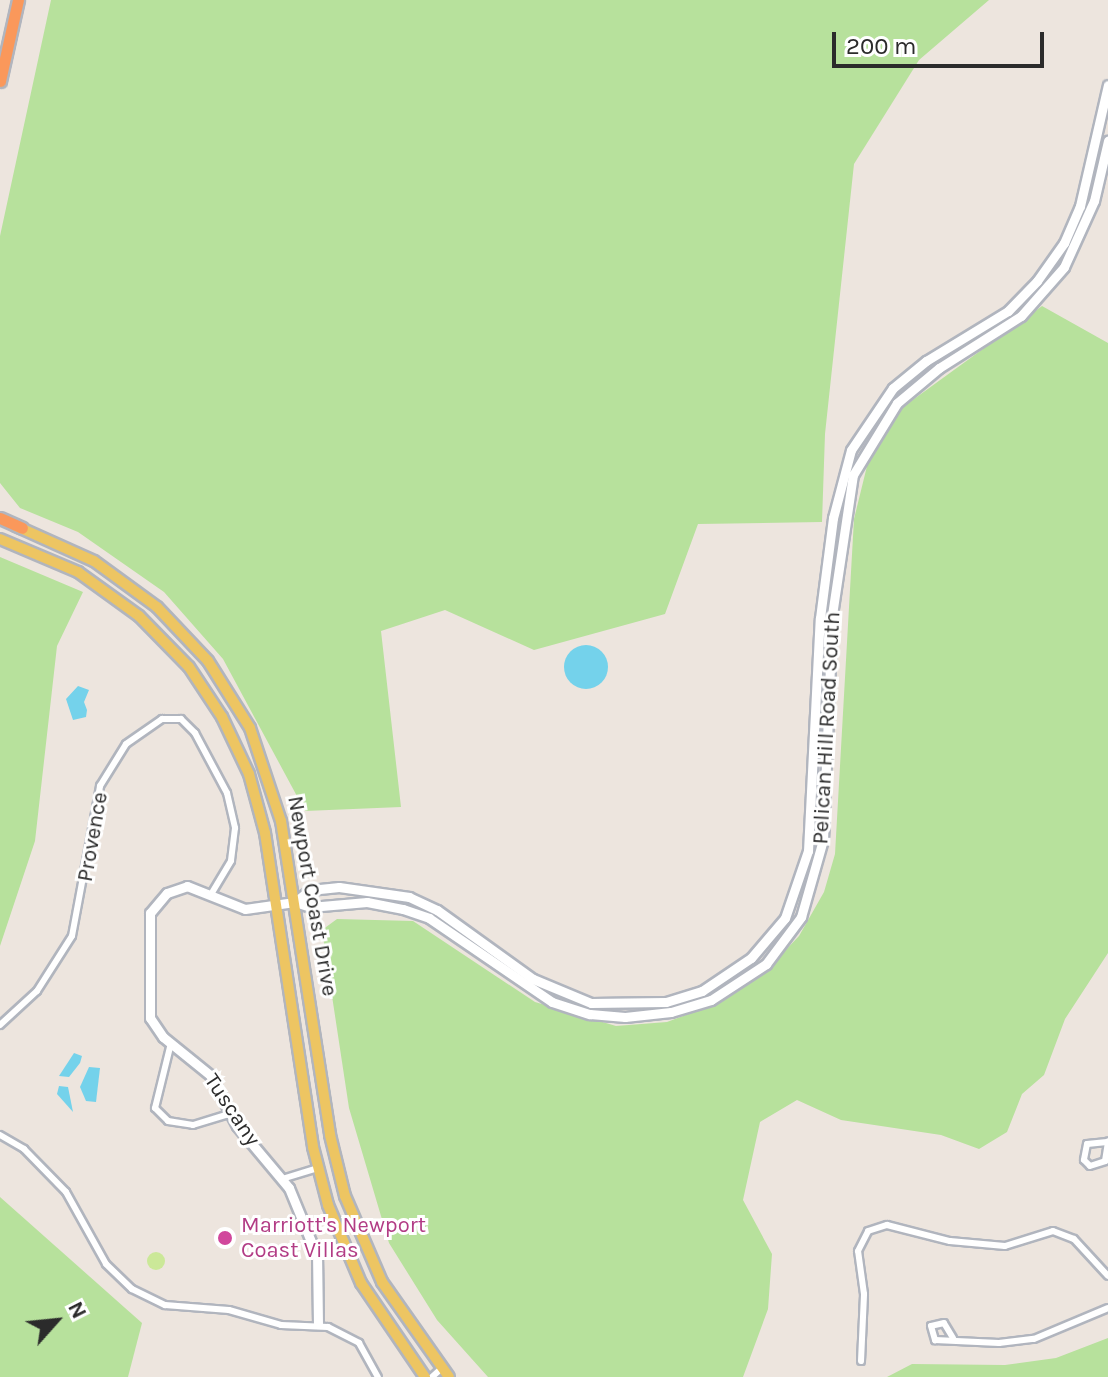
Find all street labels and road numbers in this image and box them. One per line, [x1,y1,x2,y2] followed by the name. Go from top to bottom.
[808,611,846,845] street label: Pelican Hill Road South
[72,790,114,884] street label: Provence
[281,794,343,998] street label: Newport Coast Drive
[198,1069,266,1151] street label: Tuscany

